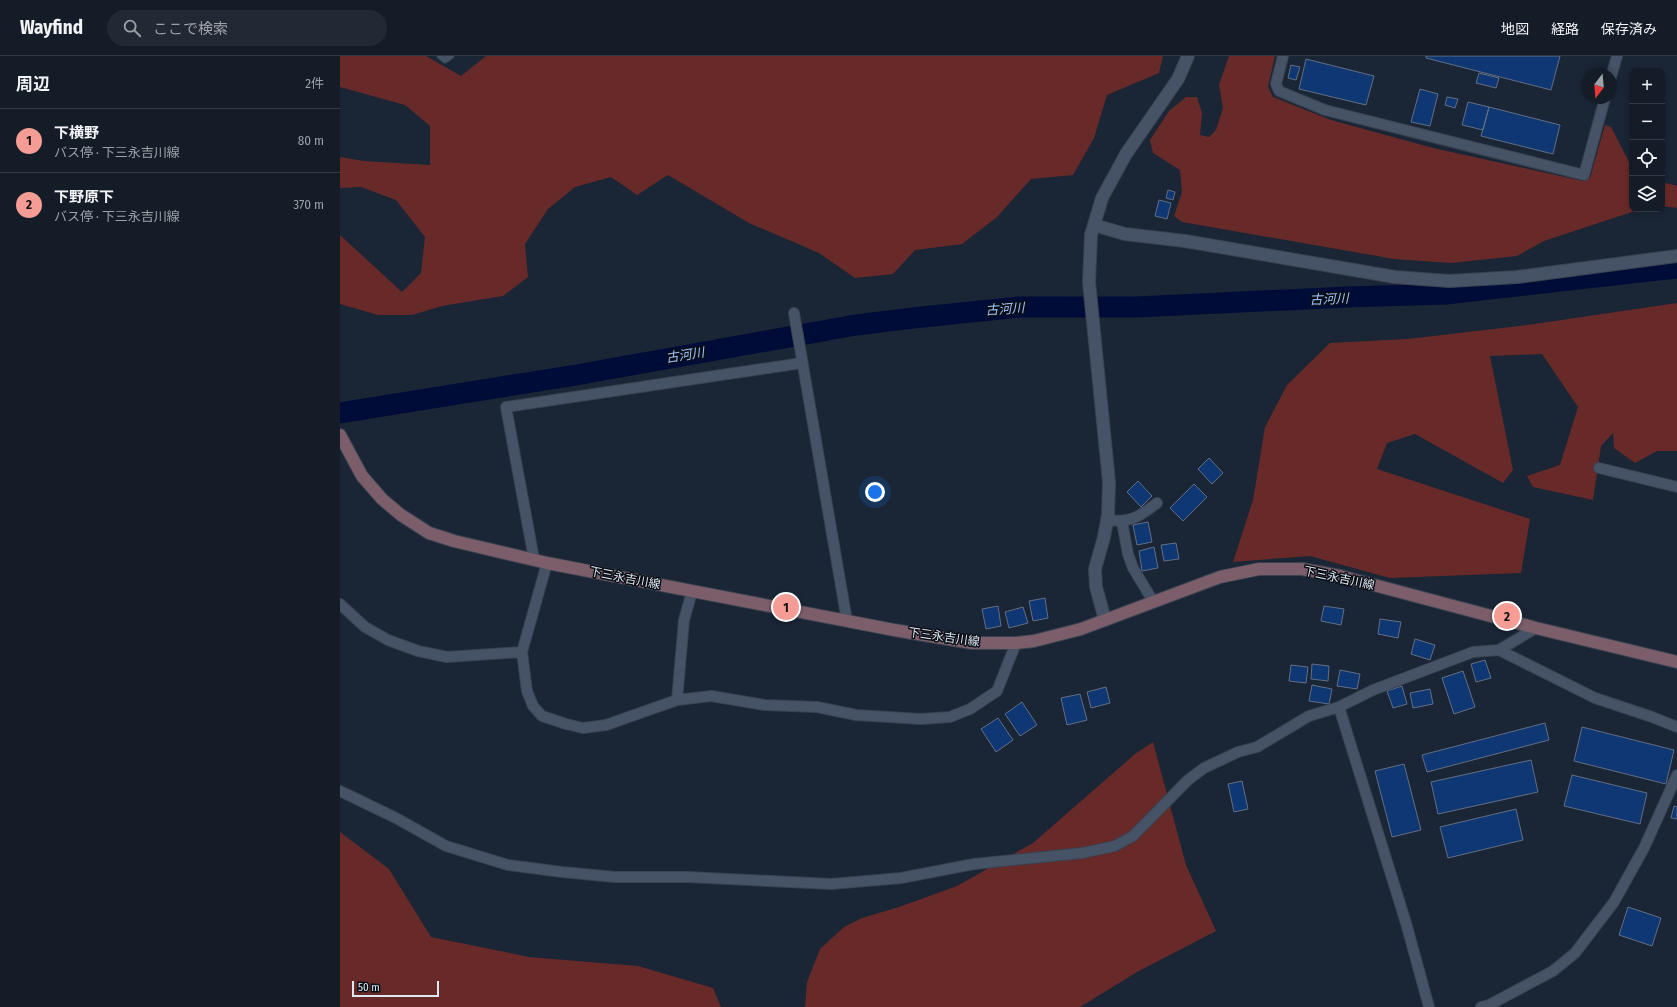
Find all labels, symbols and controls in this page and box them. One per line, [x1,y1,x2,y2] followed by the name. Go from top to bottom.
[107,10,387,46] search box
[20,16,83,39] text: Wayfind
[121,17,143,39] icon: search
[153,20,228,38] text: ここで検索
[1501,21,1529,38] text: 地図
[1551,21,1579,38] text: 経路
[1601,21,1657,38] text: 保存済み
[1581,68,1617,104] north arrow
[1629,68,1665,212] map controls
[1629,68,1665,104] button: +
[16,74,50,95] text: 周辺
[305,76,324,91] text: 2件
[1629,104,1665,140] button: −
[54,124,99,142] text: 下横野
[26,133,32,148] text: 1
[298,133,324,148] text: 80 m
[1629,140,1665,176] button: locate
[54,145,180,160] text: バス停 · 下三永吉川線
[1629,176,1665,212] button: layers
[54,188,114,206] text: 下野原下
[26,197,32,212] text: 2
[293,197,324,212] text: 370 m
[54,209,180,224] text: バス停 · 下三永吉川線
[1309,291,1351,307] water label: 古河川
[985,300,1027,318] water label: 古河川
[665,344,707,365] water label: 古河川
[865,482,885,502] your location
[588,564,662,592] street label: 下三永吉川線
[1302,564,1376,592] street label: 下三永吉川線
[773,592,799,622] pin: 1
[1494,601,1520,631] pin: 2
[907,625,981,649] street label: 下三永吉川線
[352,979,439,998] scale bar
[358,981,380,994] text: 50 m

